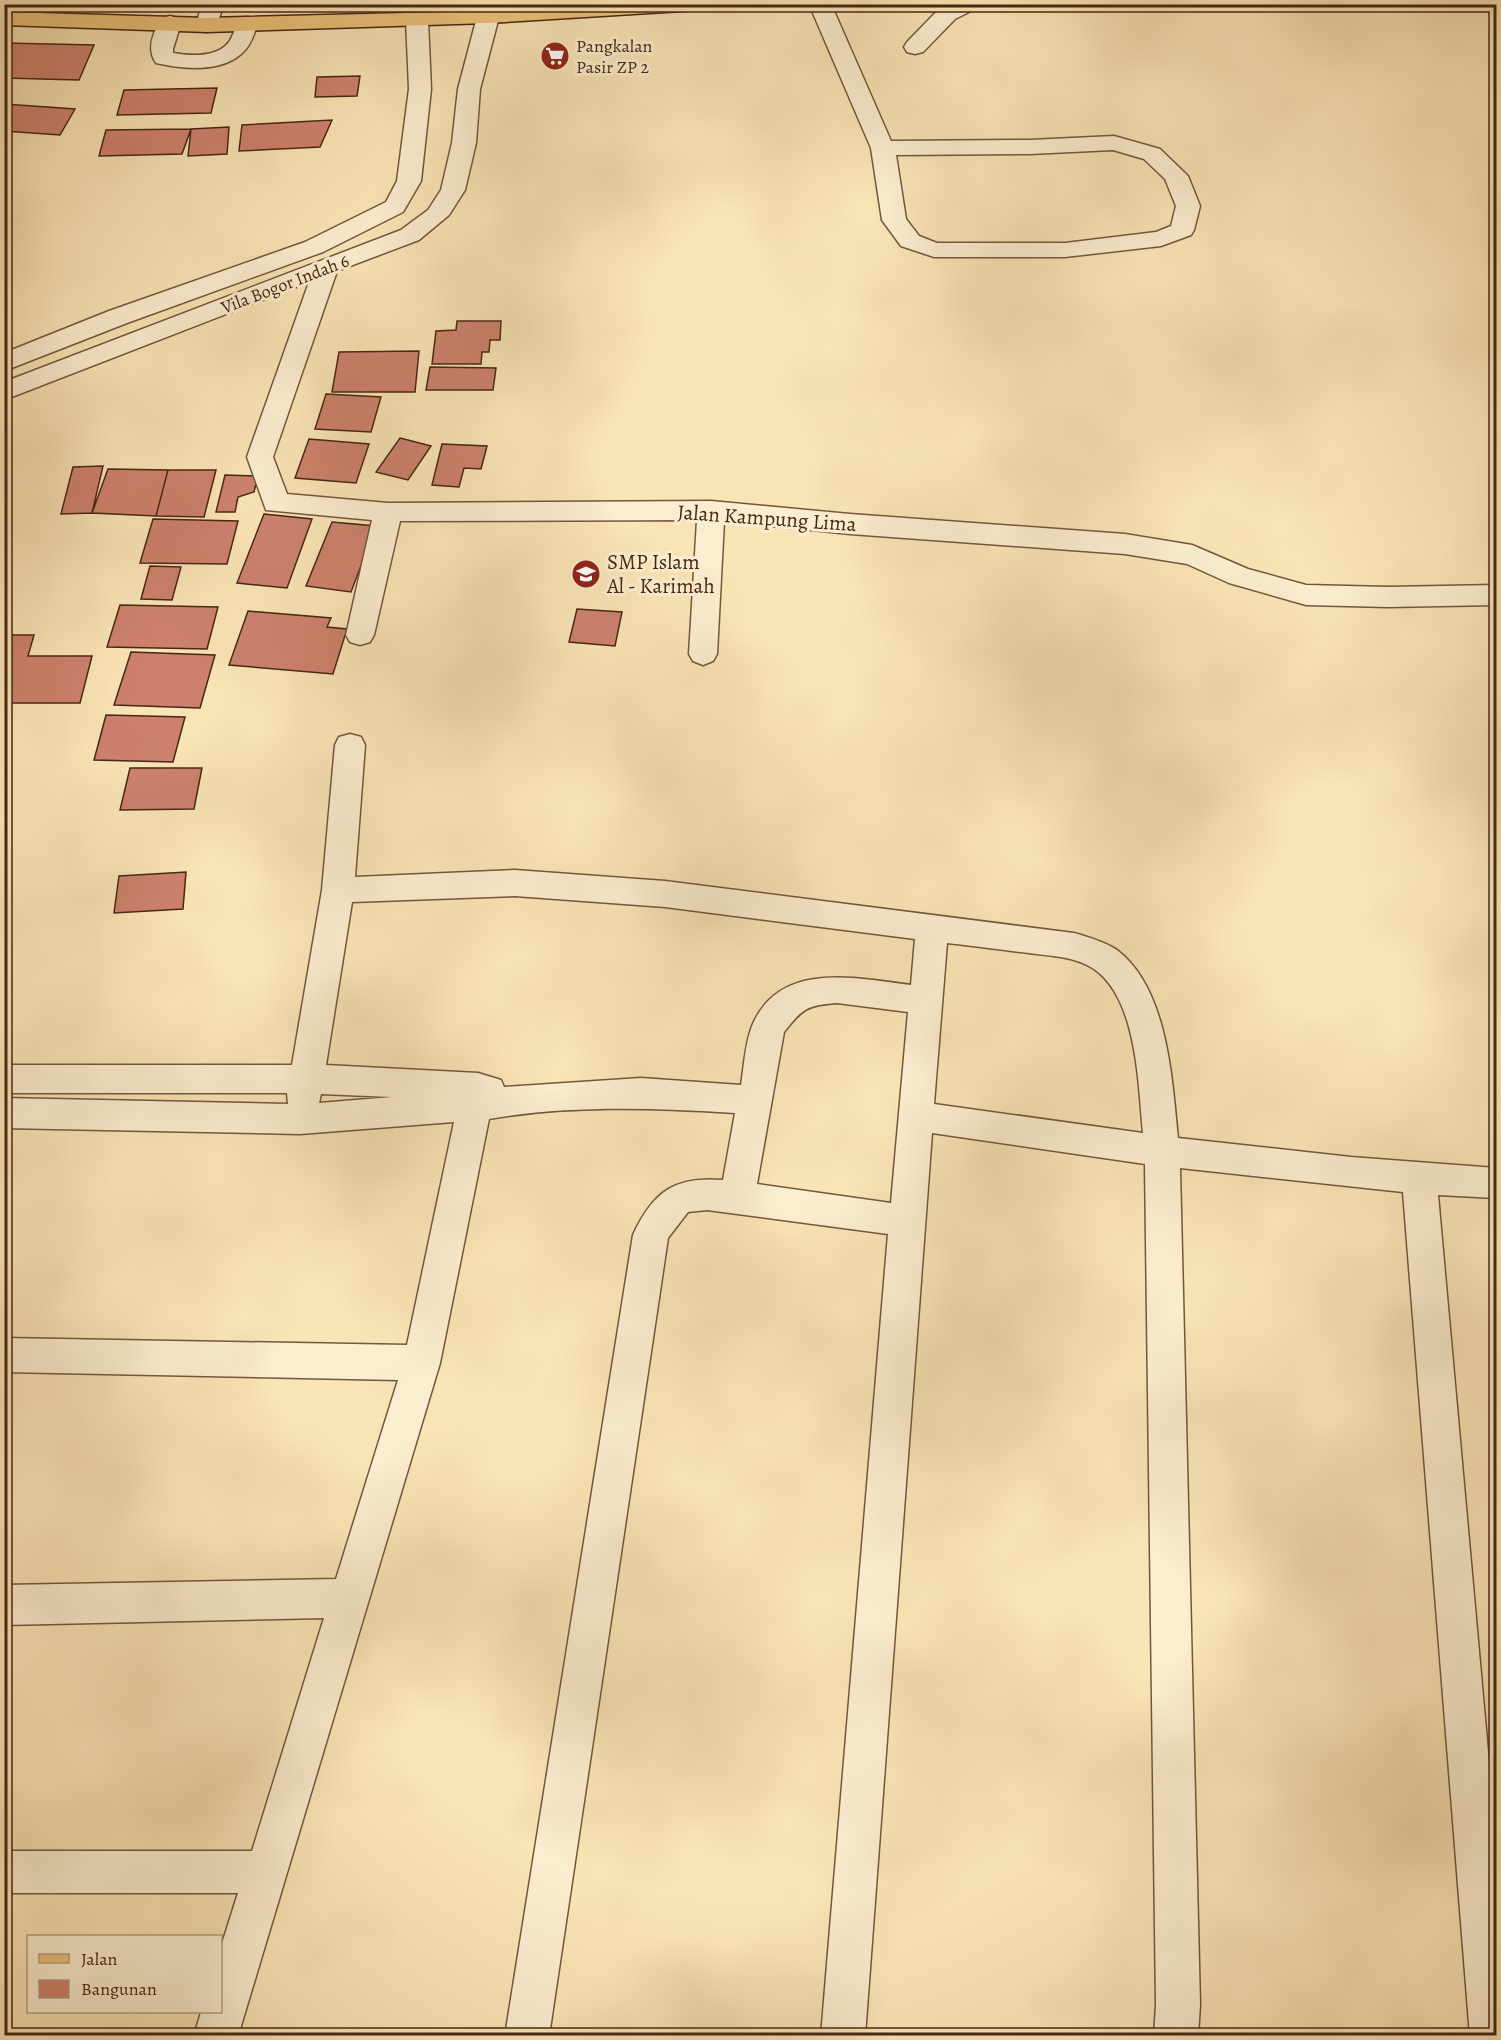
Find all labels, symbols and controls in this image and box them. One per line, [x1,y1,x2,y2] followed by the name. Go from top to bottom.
[576,34,653,79] place label: Pangkalan Pasir ZP 2
[539,40,571,72] supermarket icon: Pangkalan Pasir ZP 2
[217,249,352,320] street label: Vila Bogor Indah 6
[677,498,858,538] street label: Jalan Kampung Lima
[606,548,715,600] place label: SMP Islam Al - Karimah
[570,558,602,590] school or university icon: SMP Islam Al - Karimah
[27,1935,222,2013] legend
[81,1947,118,1971] text: Jalan
[81,1977,157,2001] text: Bangunan

